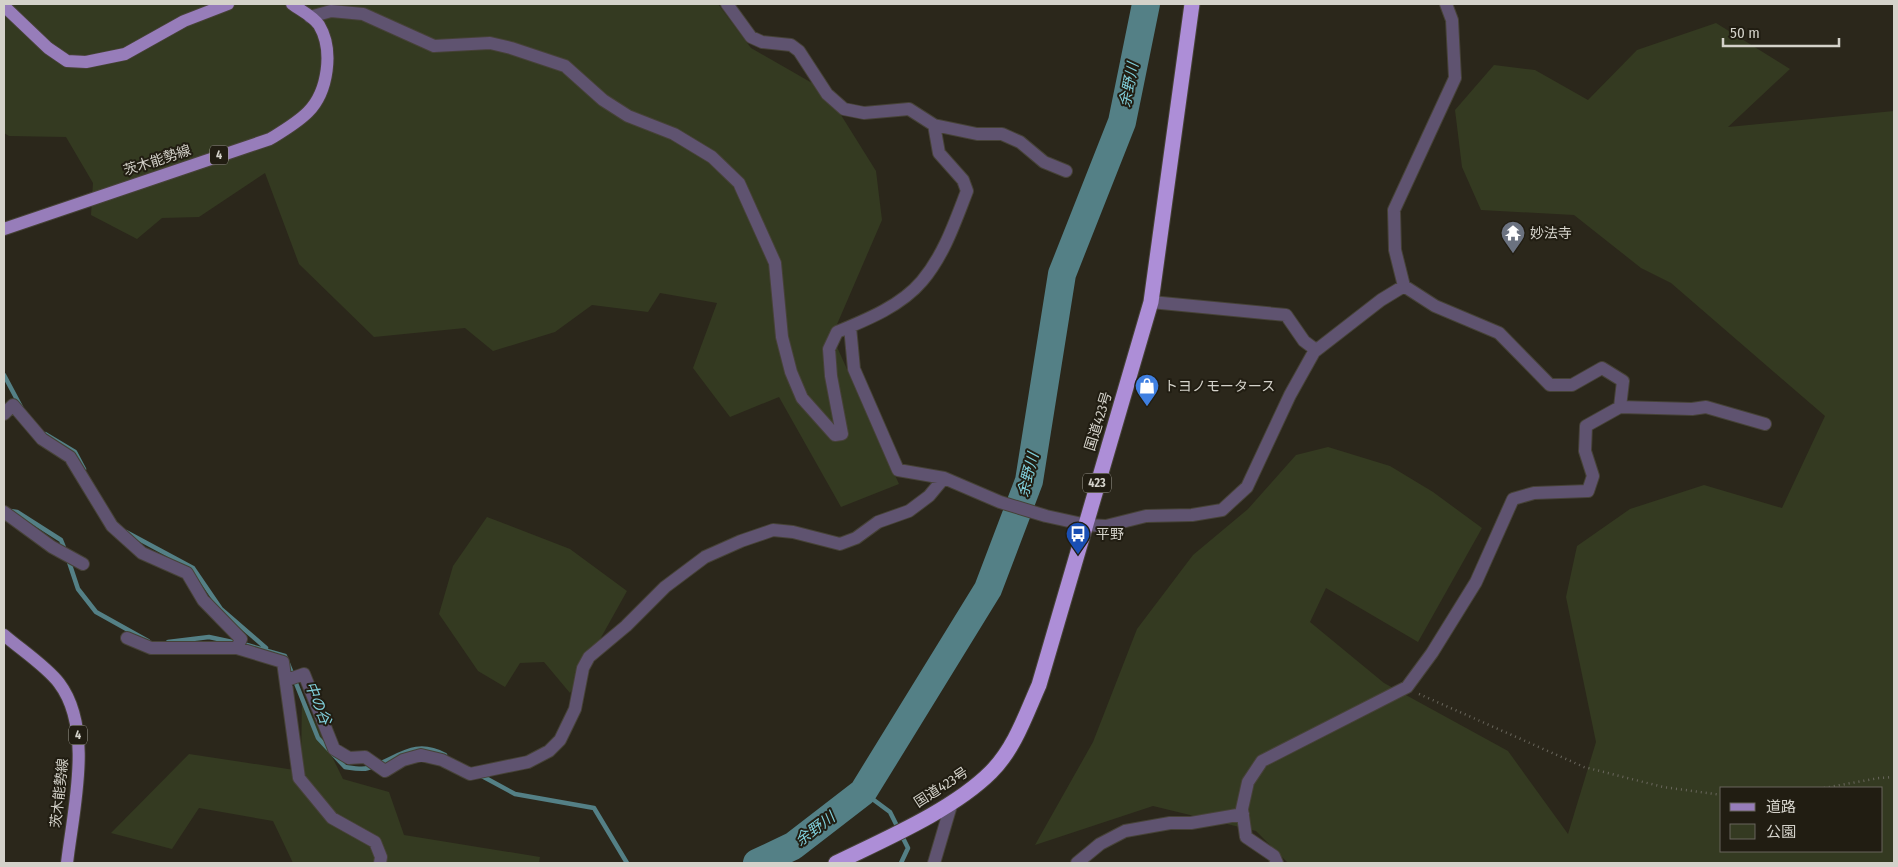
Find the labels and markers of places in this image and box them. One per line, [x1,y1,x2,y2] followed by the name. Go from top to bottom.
[1500,220,1526,254] temple icon: 妙法寺
[1530,225,1572,242] place label: 妙法寺
[1134,373,1160,407] shop icon: トヨノモータース
[1164,378,1275,395] place label: トヨノモータース
[1065,521,1091,555] bus stop icon: 平野
[1096,526,1124,543] place label: 平野

